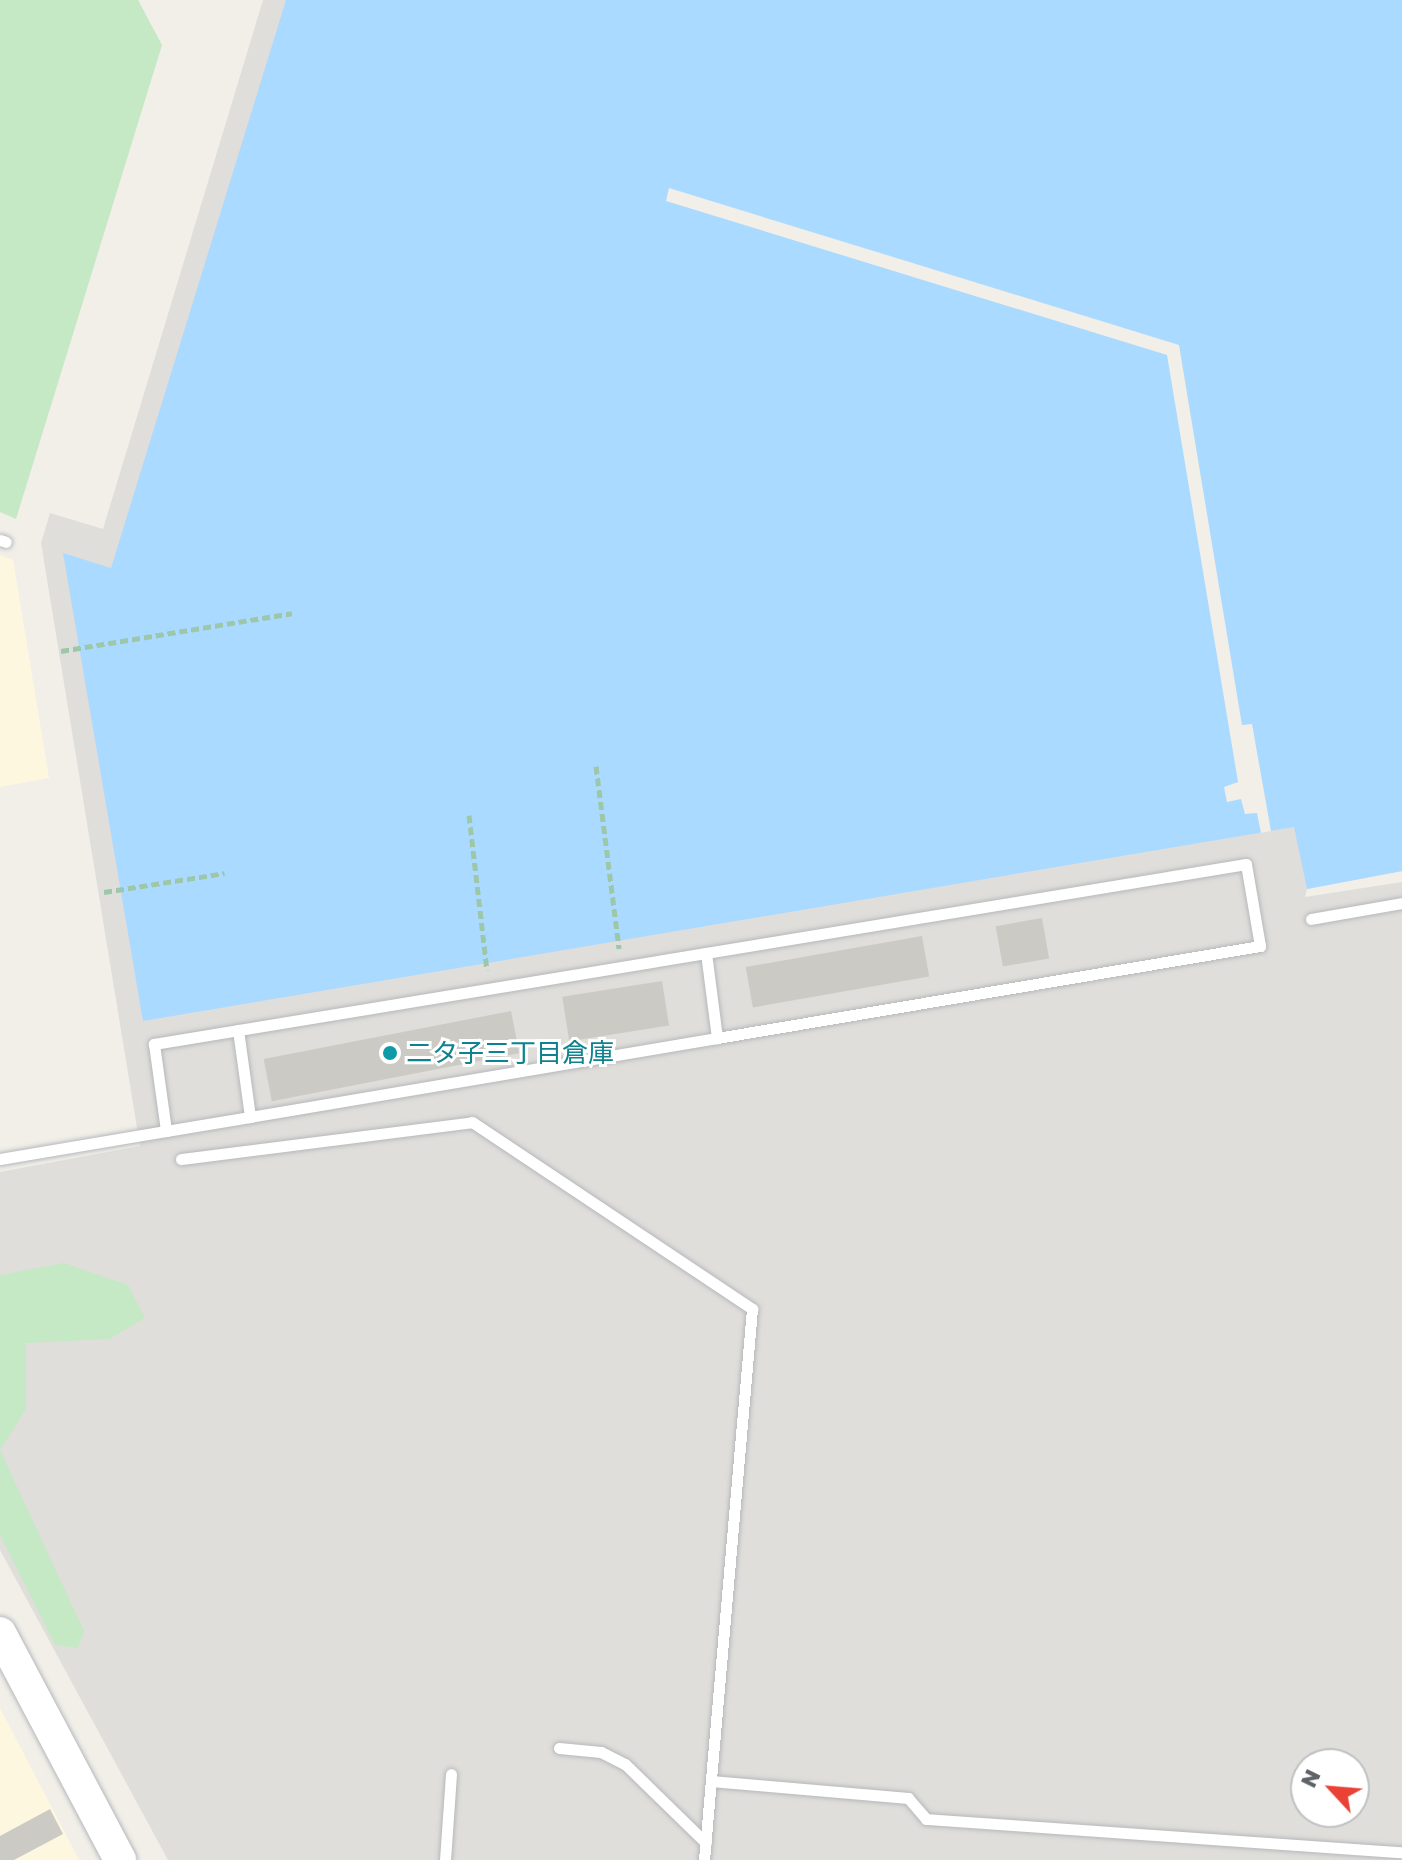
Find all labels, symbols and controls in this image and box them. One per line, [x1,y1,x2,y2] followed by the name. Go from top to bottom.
[406,1037,614,1069] place label: 二タ子三丁目倉庫
[381,1044,399,1062] marker: 二タ子三丁目倉庫
[1290,1748,1370,1828] north arrow
[1294,1765,1326,1792] text: N

